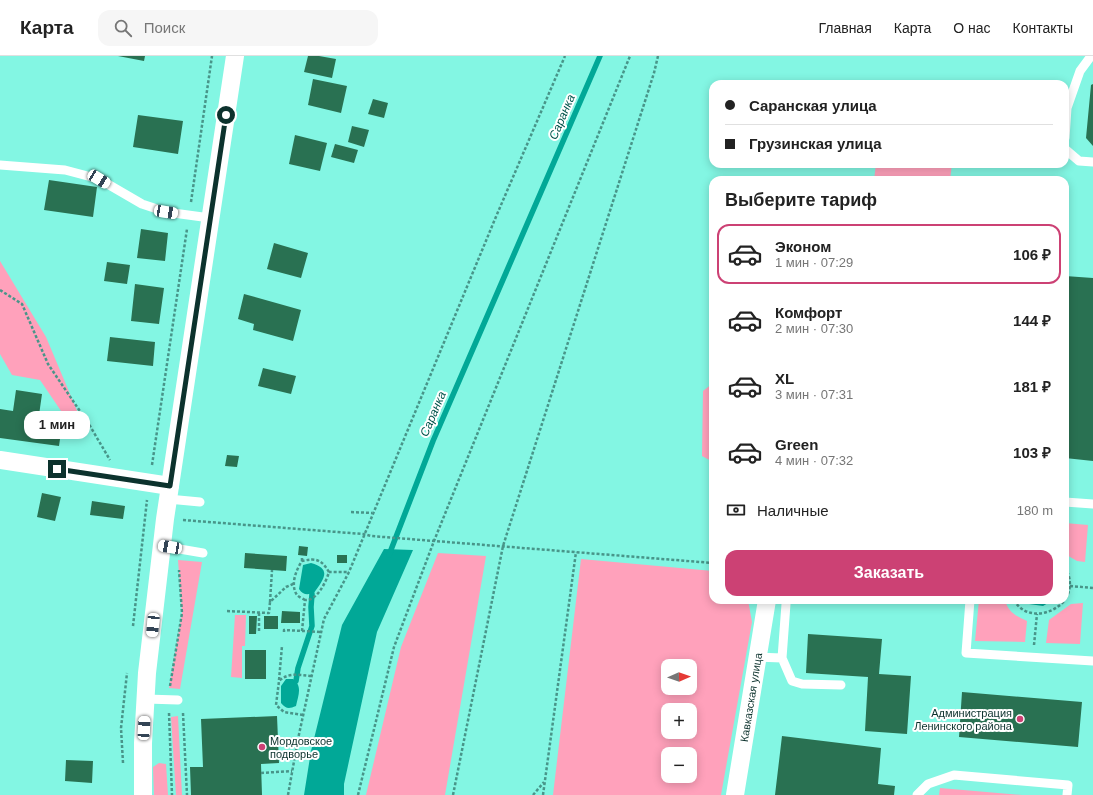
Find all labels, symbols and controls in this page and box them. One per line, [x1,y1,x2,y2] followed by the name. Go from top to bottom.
[98,10,378,46] search box
[20,17,74,38] text: Карта
[112,17,134,39] icon: search
[144,19,185,36] text: Поиск
[818,20,872,36] text: Главная
[894,20,931,36] text: Карта
[953,20,991,36] text: О нас
[1013,20,1073,36] text: Контакты
[546,92,578,142] water label: Саранка
[749,97,877,114] text: Саранская улица
[217,106,235,124] route start
[749,135,882,152] text: Грузинская улица
[86,168,112,190] car
[725,190,877,210] text: Выберите тариф
[153,204,179,220] car
[727,236,763,272] icon: car
[775,238,831,255] text: Эконом
[1013,246,1051,263] text: 106 ₽
[775,255,853,270] text: 1 мин · 07:29
[727,302,763,338] icon: car
[775,304,842,321] text: Комфорт
[1013,312,1051,329] text: 144 ₽
[775,321,853,336] text: 2 мин · 07:30
[727,368,763,404] icon: car
[775,370,794,387] text: XL
[1013,378,1051,395] text: 181 ₽
[775,387,853,402] text: 3 мин · 07:31
[417,389,449,439] water label: Саранка
[24,411,90,439] callout: 1 мин
[39,417,75,432] text: 1 мин
[727,434,763,470] icon: car
[775,436,818,453] text: Green
[1013,444,1051,461] text: 103 ₽
[775,453,853,468] text: 4 мин · 07:32
[48,460,66,478] route end
[725,499,747,521] icon: cash
[757,502,829,519] text: Наличные
[1017,503,1053,518] text: 180 m
[157,539,183,555] car
[725,550,1053,596] button: Заказать
[146,612,160,638] car
[738,651,764,743] street label: Кавказская улица
[661,659,697,695] north arrow
[661,659,697,783] map controls
[661,703,697,739] button: +
[914,707,1013,732] place label: Администрация Ленинского района
[1015,714,1025,724] marker: Администрация Ленинского района
[137,716,151,740] car
[270,735,332,760] place label: Мордовское подворье
[257,742,267,752] marker: Мордовское подворье
[661,747,697,783] button: −

